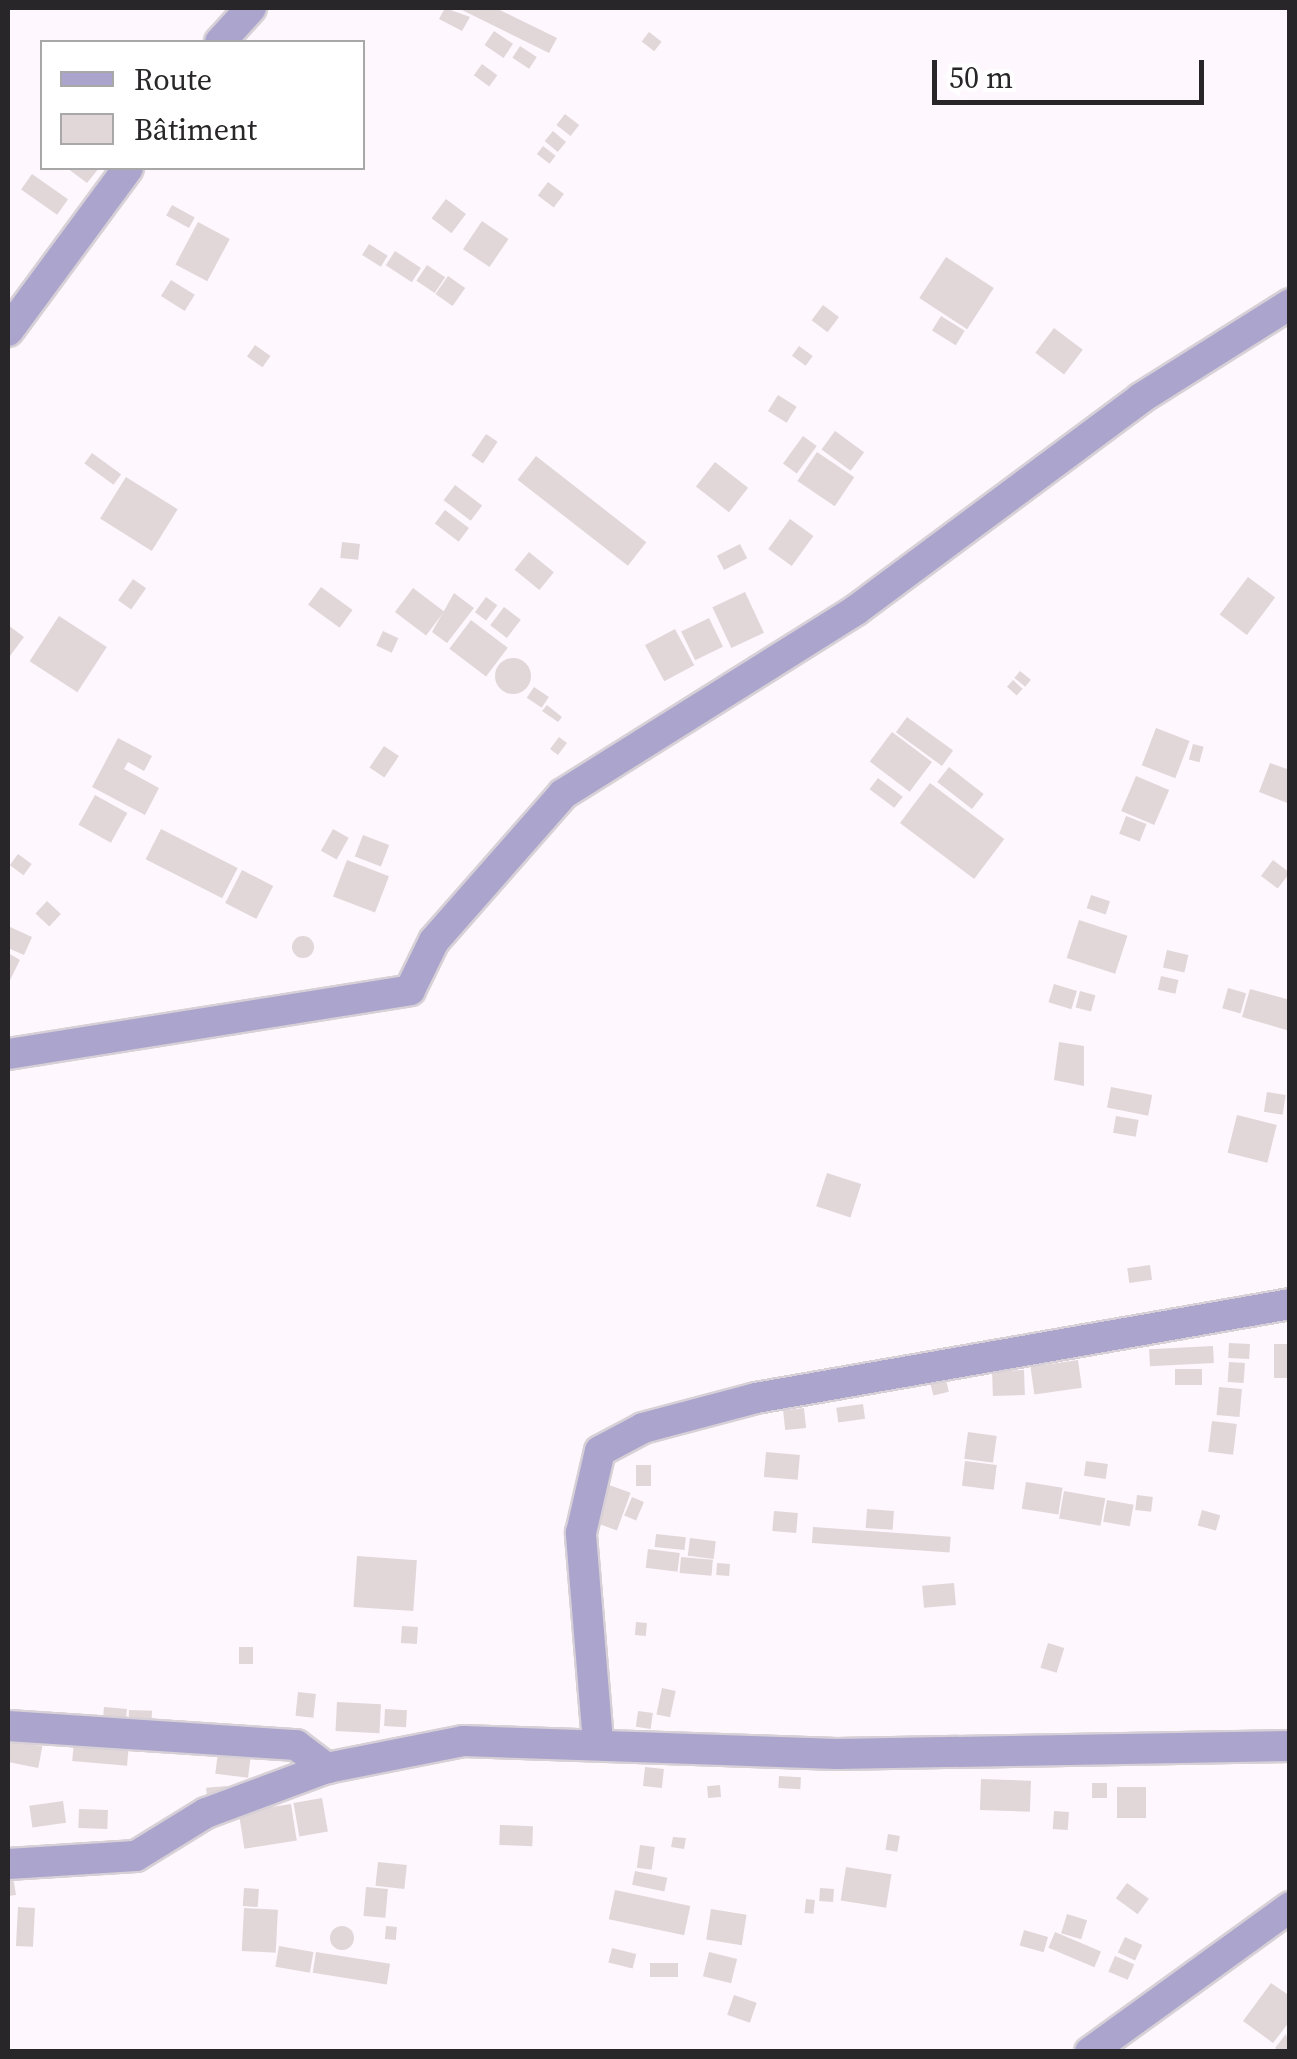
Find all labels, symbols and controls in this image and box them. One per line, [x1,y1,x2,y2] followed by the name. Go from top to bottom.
[40,40,365,170] legend
[937,40,1210,102] scale bar
[949,57,1013,98] text: 50 m
[134,59,212,100] text: Route
[134,109,257,150] text: Bâtiment

